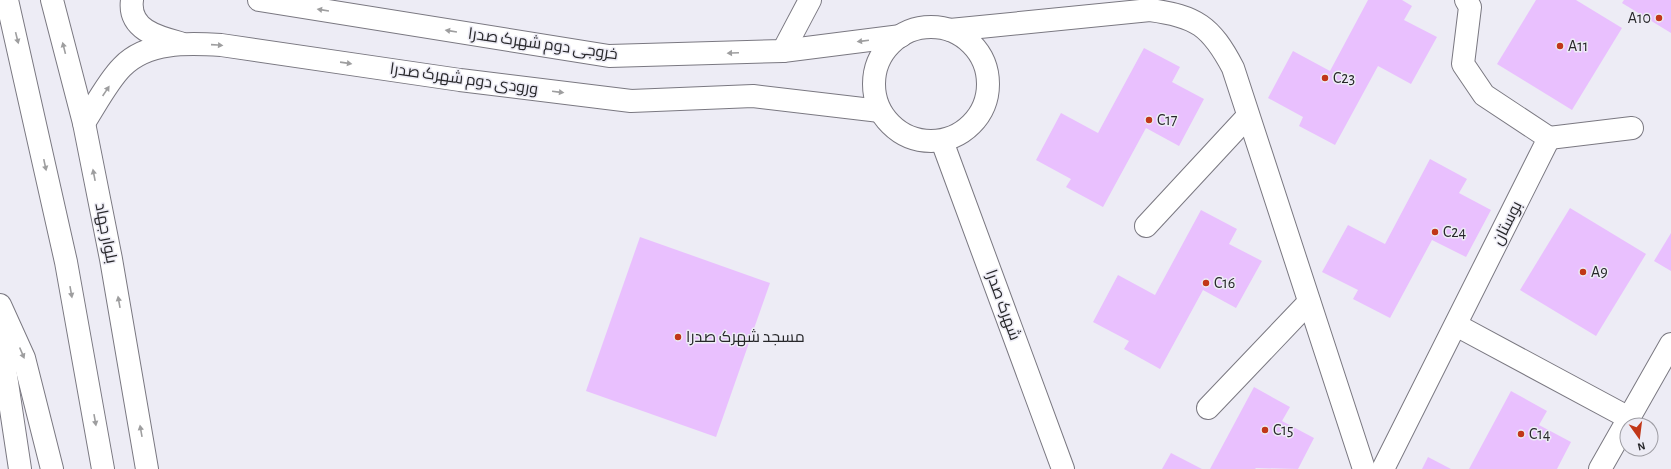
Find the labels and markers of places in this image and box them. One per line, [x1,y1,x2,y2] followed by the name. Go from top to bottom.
[1628,10,1651,26] place label: A10
[1654,13,1664,23] marker: A10
[1568,38,1588,54] place label: A11
[1555,41,1565,51] marker: A11
[1333,70,1355,86] place label: C23
[1320,73,1330,83] marker: C23
[1157,112,1178,128] place label: C17
[1144,115,1154,125] marker: C17
[1443,224,1467,240] place label: C24
[1430,227,1440,237] marker: C24
[1591,264,1608,280] place label: A9
[1578,267,1588,277] marker: A9
[1214,275,1235,291] place label: C16
[1201,278,1211,288] marker: C16
[686,328,805,347] place label: مسجد شهرک صدرا
[673,332,683,342] marker: مسجد شهرک صدرا
[1273,422,1294,438] place label: C15
[1260,425,1270,435] marker: C15
[1529,426,1551,442] place label: C14
[1516,429,1526,439] marker: C14

